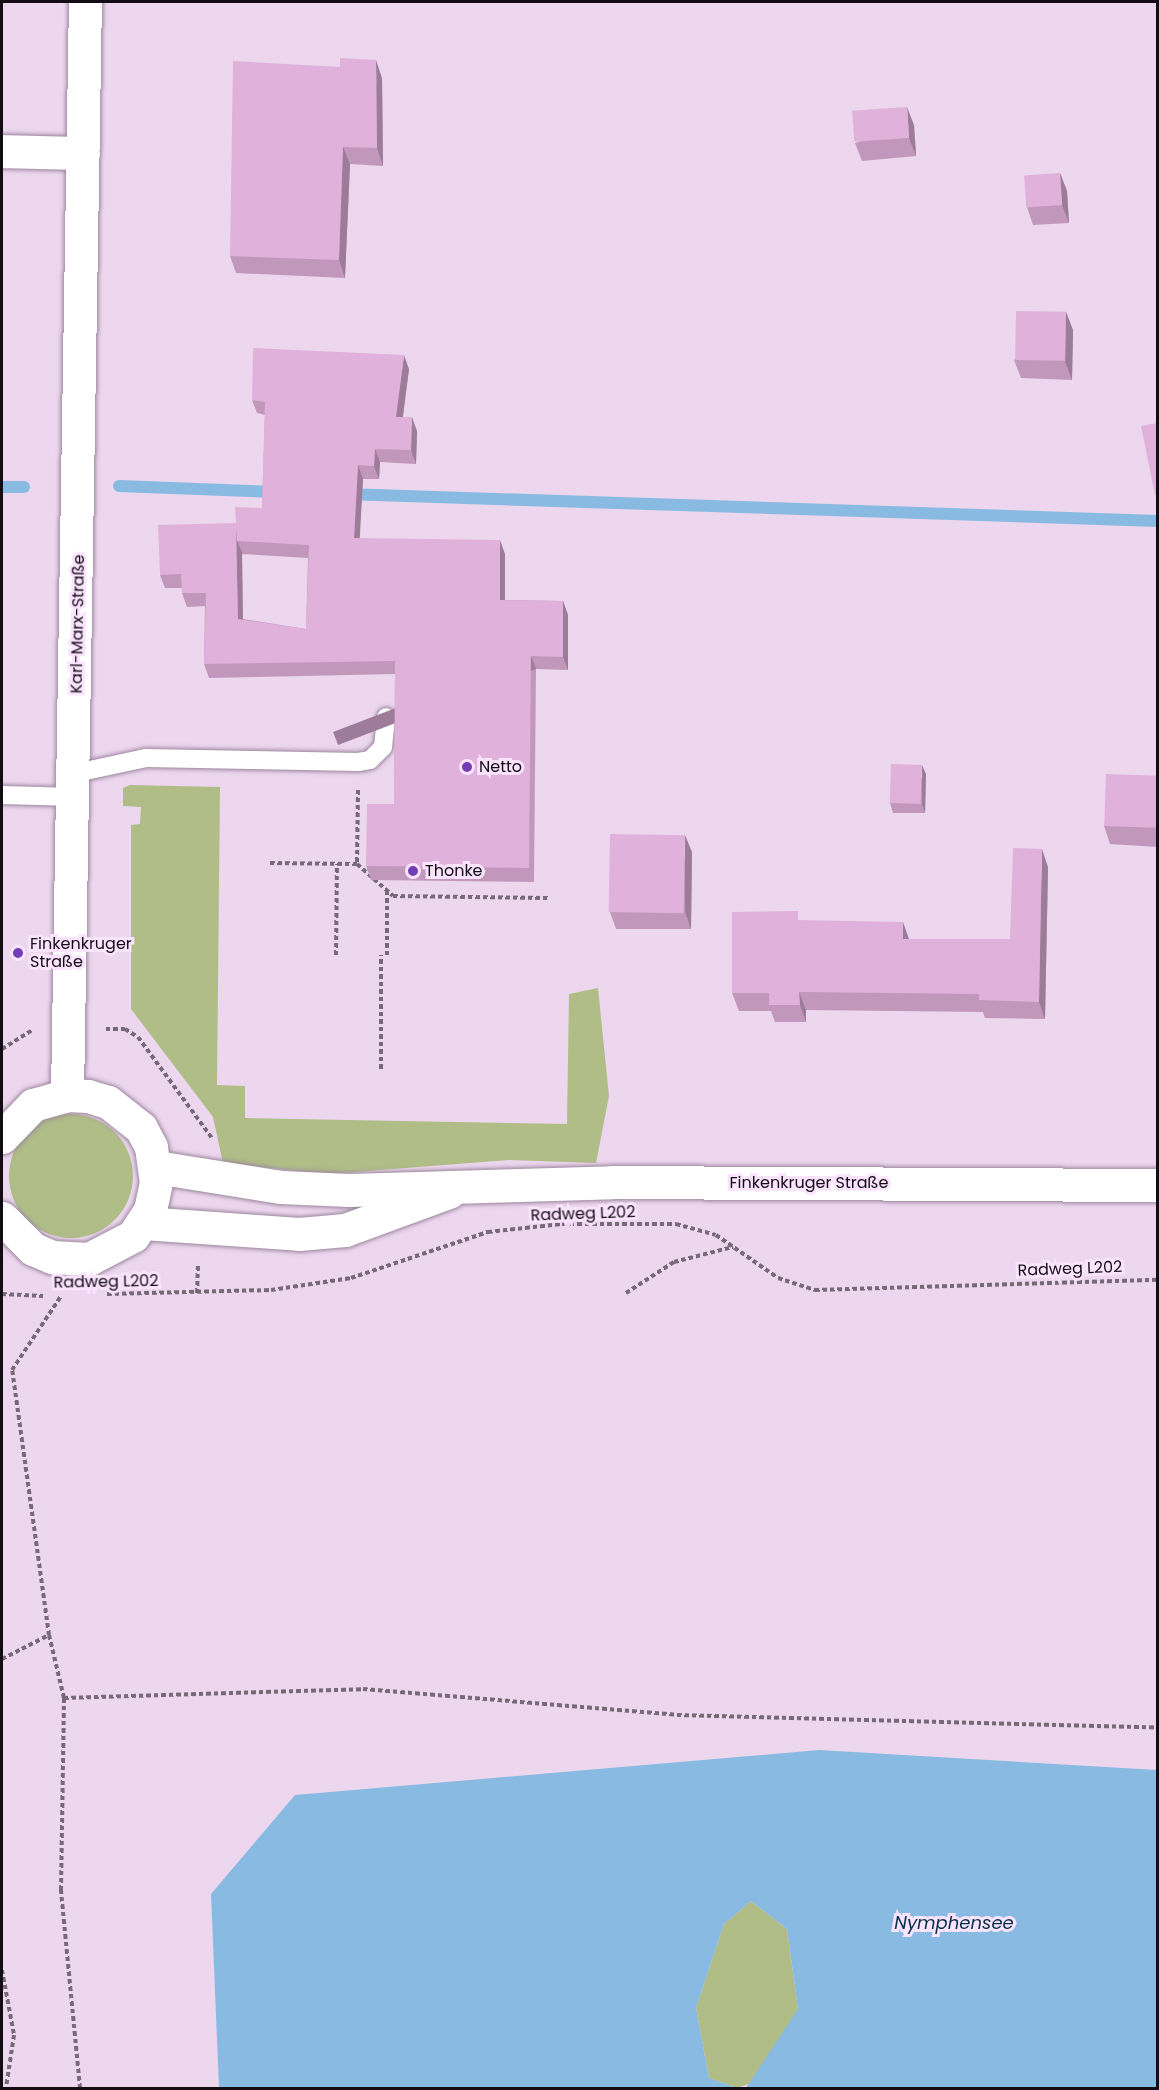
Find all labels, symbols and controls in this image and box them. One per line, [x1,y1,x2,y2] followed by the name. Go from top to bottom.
[67,554,89,694] street label: Karl-Marx-Straße
[479,757,522,777] place label: Netto
[460,760,474,774] marker: Netto
[425,861,483,881] place label: Thonke
[406,864,420,878] marker: Thonke
[30,934,132,972] place label: Finkenkruger Straße
[11,946,25,960] marker: Finkenkruger Straße
[730,1173,888,1193] street label: Finkenkruger Straße
[530,1203,636,1225] street label: Radweg L202
[1017,1258,1123,1280] street label: Radweg L202
[53,1271,159,1293] street label: Radweg L202
[894,1912,1014,1934] water label: Nymphensee

